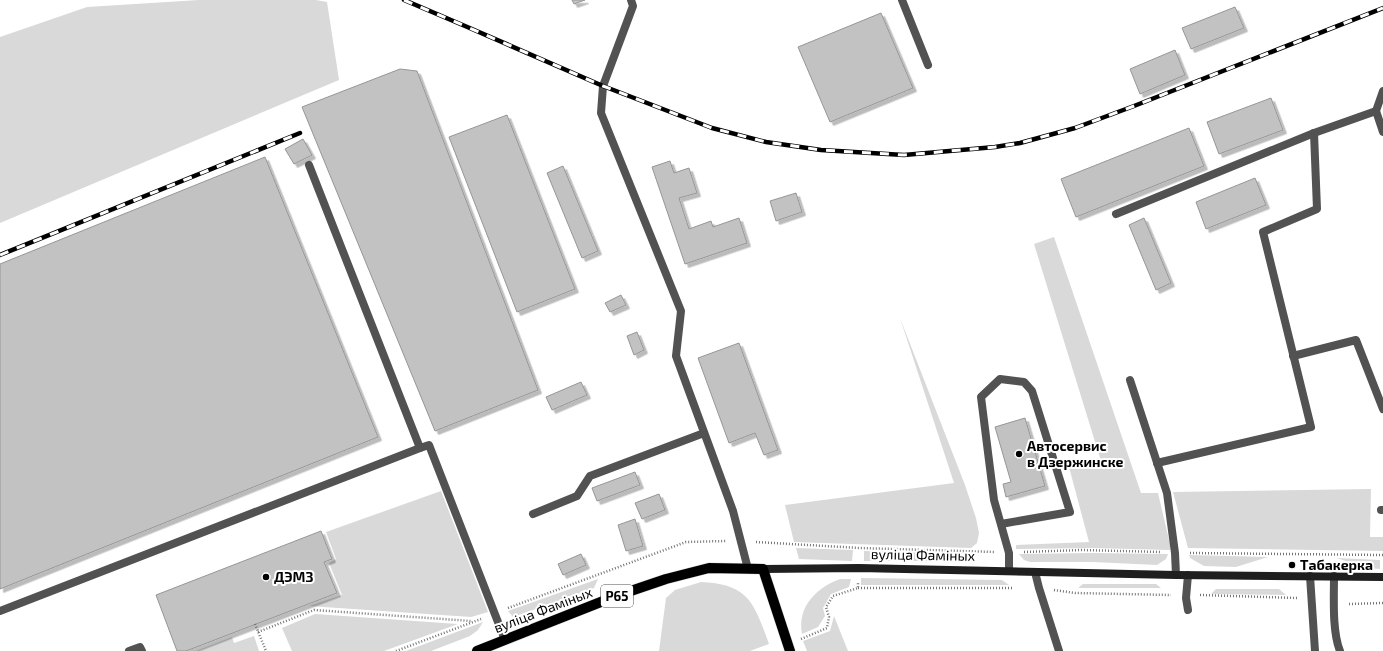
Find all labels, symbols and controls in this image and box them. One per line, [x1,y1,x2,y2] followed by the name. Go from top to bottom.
[1027,437,1123,470] place label: Автосервис в Дзержинске
[1014,449,1024,459] marker: Автосервис в Дзержинске
[871,545,976,564] street label: вуліца Фаміных
[1300,556,1373,573] place label: Табакерка
[1287,560,1297,570] marker: Табакерка
[274,568,313,585] place label: ДЭМЗ
[261,572,271,582] marker: ДЭМЗ
[491,583,595,636] street label: вуліца Фаміных
[601,585,633,607] road number: Р65

